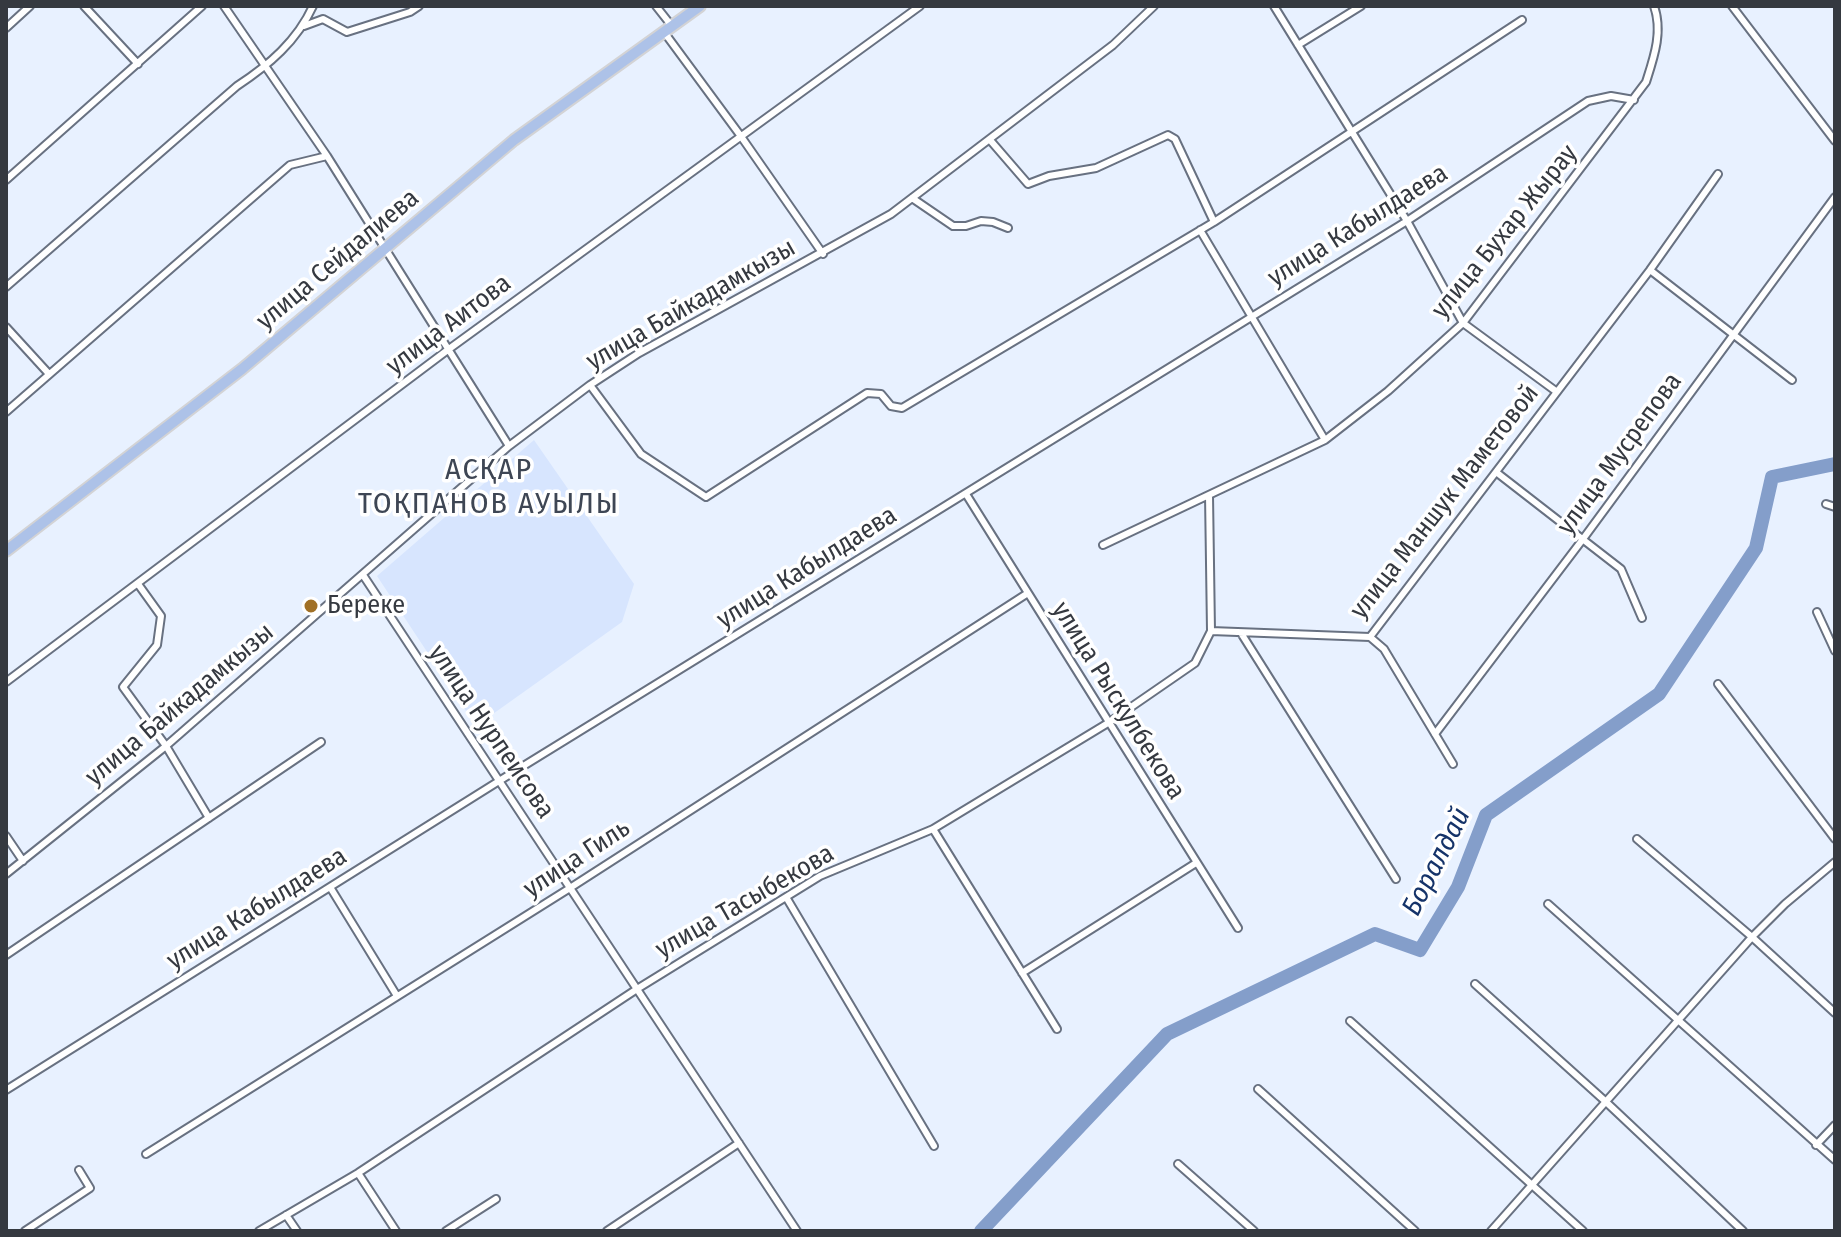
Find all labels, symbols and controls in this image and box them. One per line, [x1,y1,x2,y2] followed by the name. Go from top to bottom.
[1425,139,1585,325] street label: улица Бухар Жырау
[1262,158,1454,294] street label: улица Кабылдаева
[250,183,426,337] street label: улица Сейдалиева
[581,232,801,378] street label: улица Байкадамкызы
[381,268,517,382] street label: улица Аитова
[1551,367,1689,541] street label: улица Мусрепова
[1344,379,1546,625] street label: улица Маншук Маметовой
[358,453,620,524] district label: АСҚАР ТОҚПАНОВ АУЫЛЫ
[711,500,903,636] street label: улица Кабылдаева
[327,590,405,622] place label: Береке
[1045,596,1191,806] street label: улица Рыскулбекова
[302,597,320,615] marker: Береке
[80,617,280,793] street label: улица Байкадамкызы
[421,639,561,825] street label: улица Нурпеисова
[1396,803,1478,921] water label: Боралдай
[518,813,636,905] street label: улица Гиль
[650,838,840,966] street label: улица Тасыбекова
[161,841,353,977] street label: улица Кабылдаева

